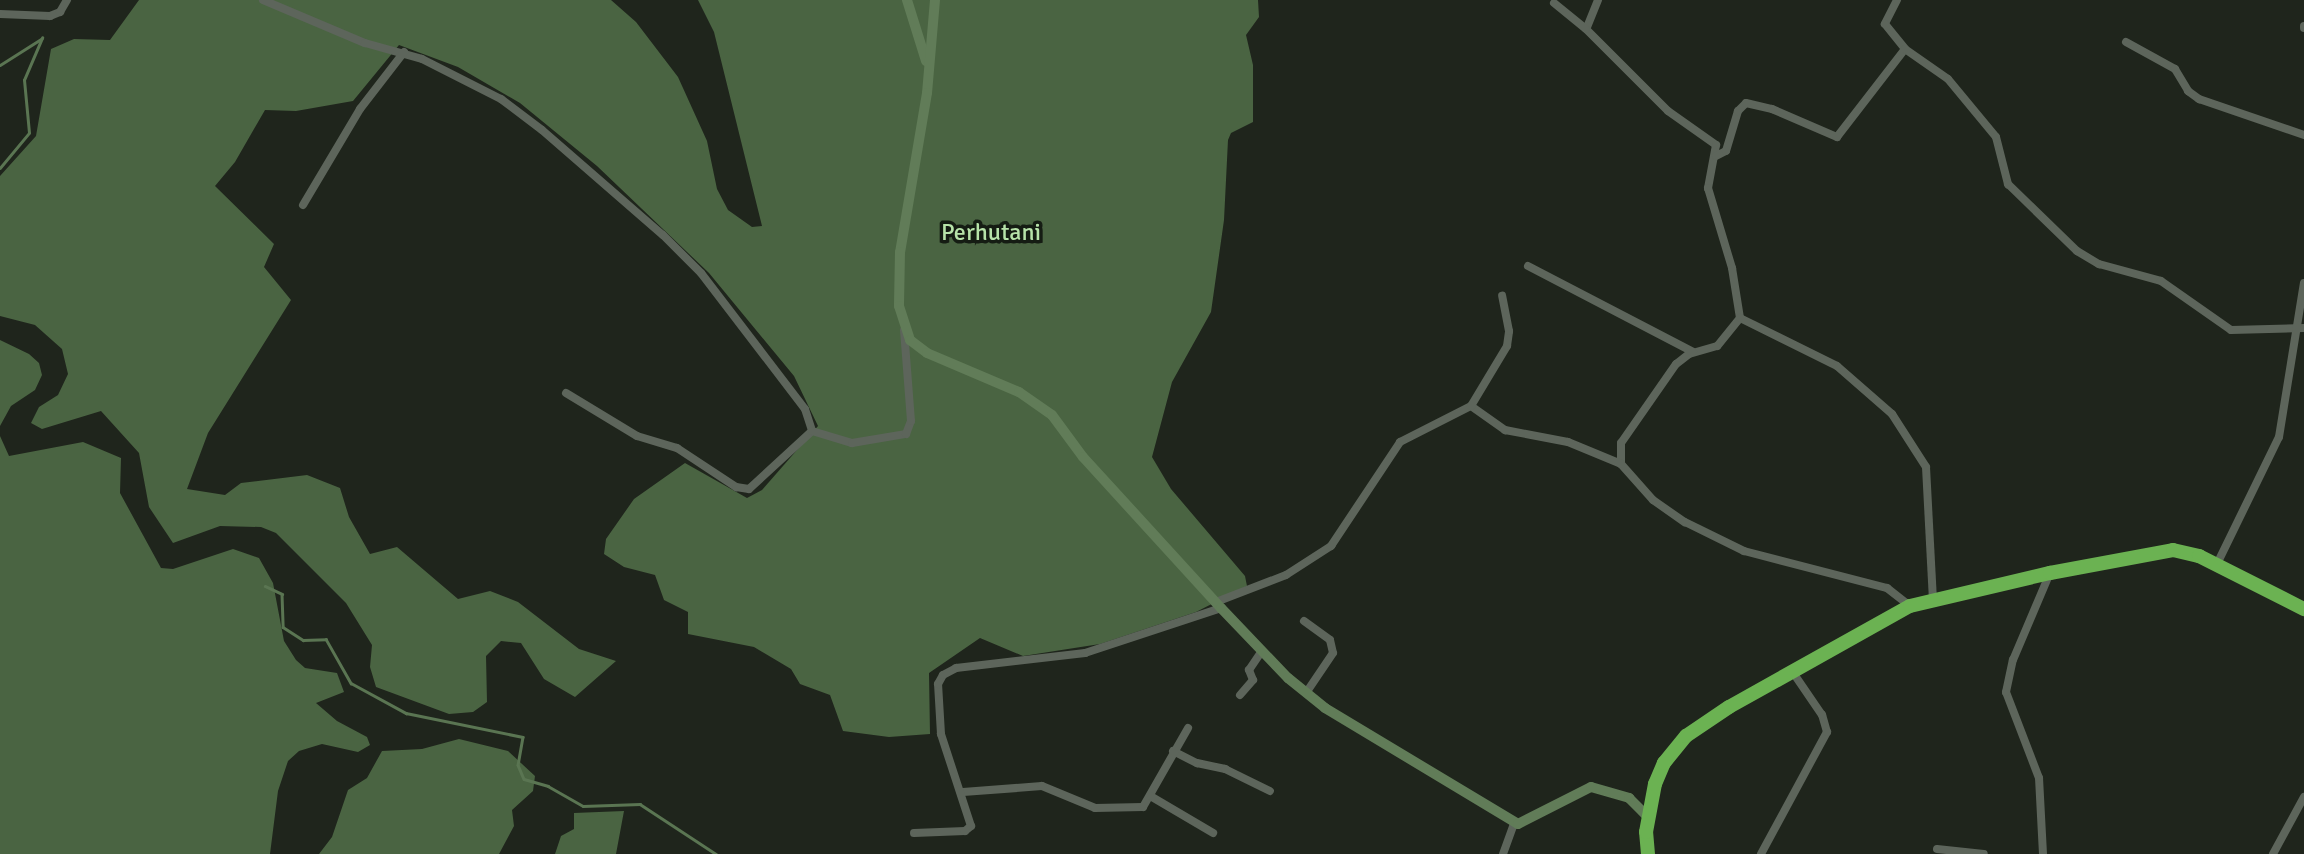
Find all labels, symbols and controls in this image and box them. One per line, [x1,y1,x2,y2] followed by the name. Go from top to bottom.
[941,219,1041,247] park label: Perhutani

